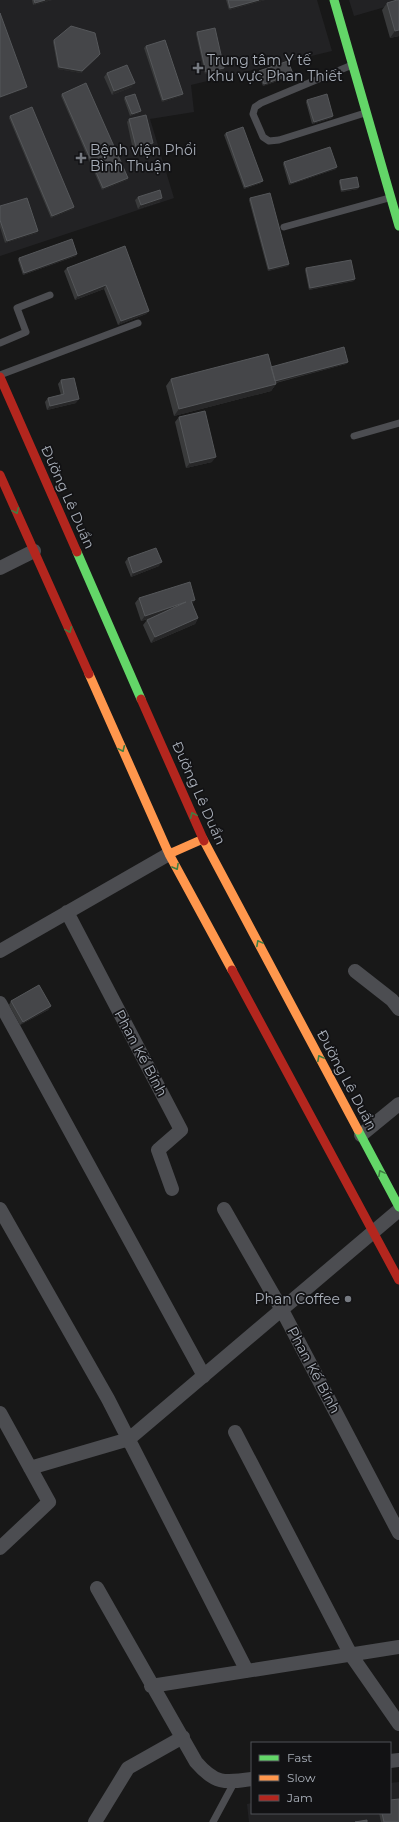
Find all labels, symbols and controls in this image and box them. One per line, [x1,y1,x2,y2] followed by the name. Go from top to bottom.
[207,51,343,85] place label: Trung tâm Y tế khu vực Phan Thiết
[192,62,204,74] marker: Trung tâm Y tế khu vực Phan Thiết
[90,141,197,175] place label: Bệnh viện Phổi Bình Thuận
[75,152,87,164] marker: Bệnh viện Phổi Bình Thuận
[37,442,99,552] street label: Đường Lê Duẩn
[11,507,19,514] one-way arrow
[64,625,72,633] one-way arrow
[168,738,230,848] street label: Đường Lê Duẩn
[117,745,125,752] one-way arrow
[190,812,198,820] one-way arrow
[171,863,178,870] one-way arrow
[256,940,263,947] one-way arrow
[111,1006,171,1100] street label: Phan Kế Bính
[313,1027,381,1133] street label: Đường Lê Duẩn
[317,1055,324,1062] one-way arrow
[378,1170,385,1177] one-way arrow
[254,1290,340,1308] place label: Phan Coffee
[343,1294,353,1304] marker: Phan Coffee
[284,1323,344,1417] street label: Phan Kế Bính
[251,1742,391,1814] legend
[287,1750,312,1765] text: Fast
[287,1770,316,1785] text: Slow
[286,1790,313,1805] text: Jam

